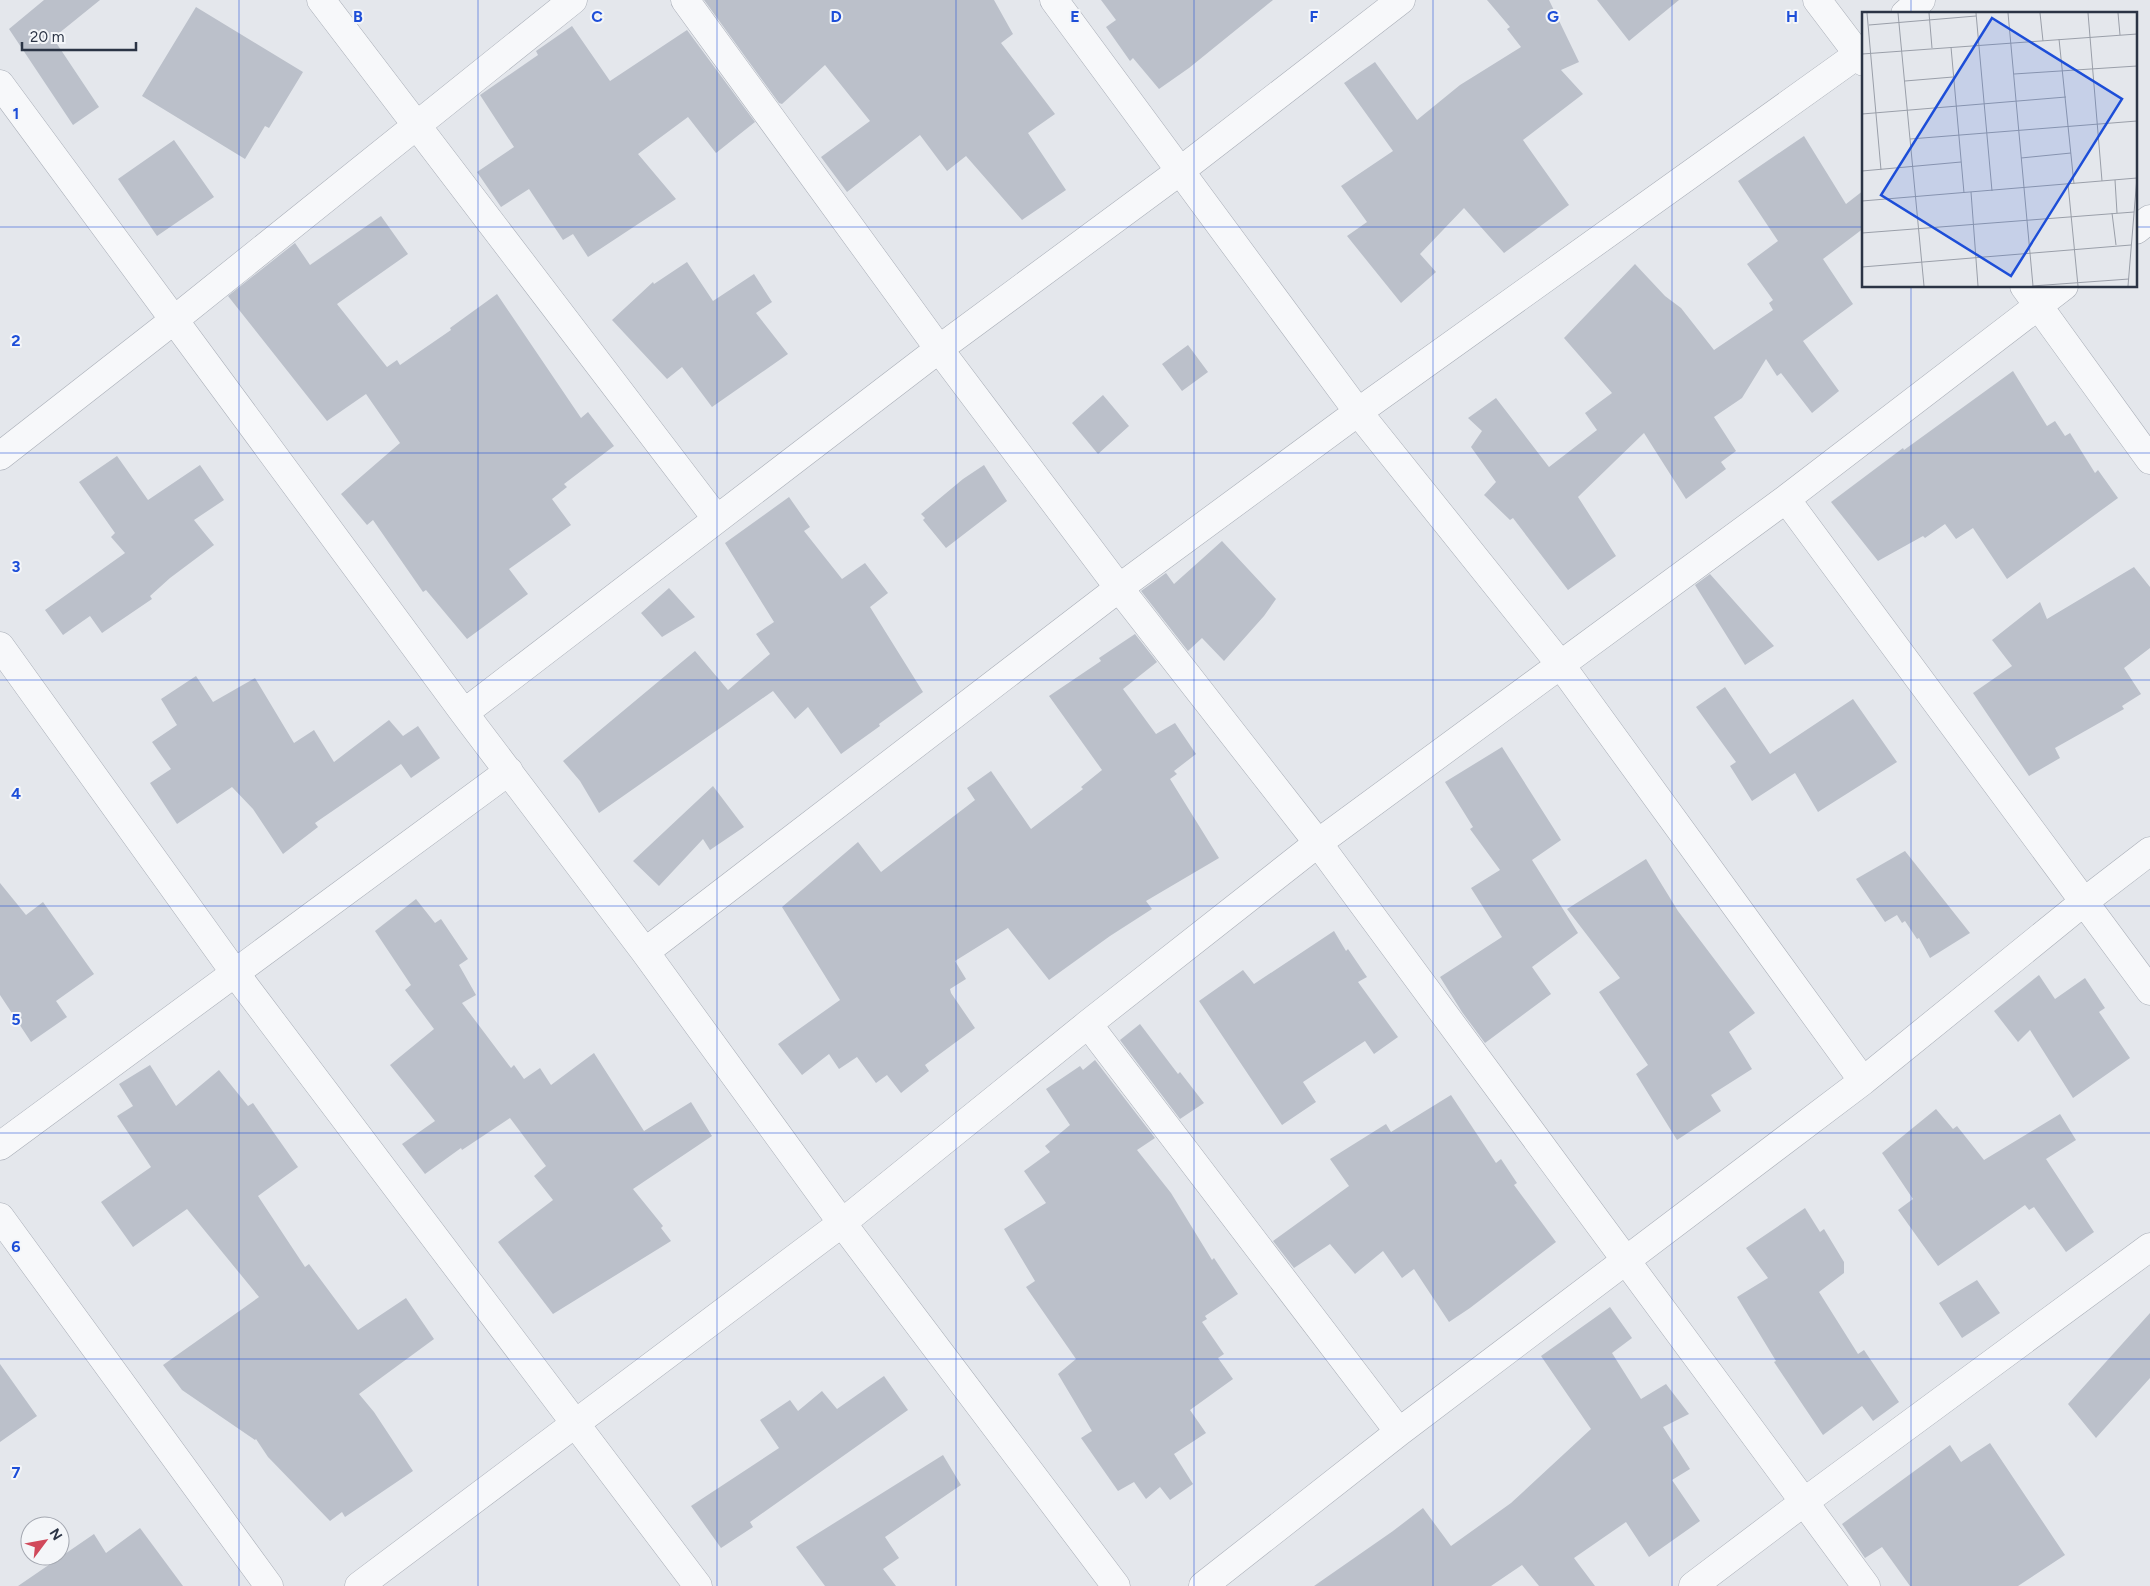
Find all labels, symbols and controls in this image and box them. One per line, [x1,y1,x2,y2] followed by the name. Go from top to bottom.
[353,7,363,26] text: B
[591,7,603,26] text: C
[830,7,842,26] text: D
[1070,7,1080,26] text: E
[1310,7,1319,26] text: F
[1547,7,1559,26] text: G
[1786,7,1798,26] text: H
[1862,12,2138,288] inset map
[22,20,136,52] scale bar
[30,28,64,46] text: 20 m
[13,104,19,123] text: 1
[11,331,21,350] text: 2
[12,557,21,576] text: 3
[11,784,21,803] text: 4
[11,1010,21,1029] text: 5
[11,1237,21,1256] text: 6
[12,1463,21,1482] text: 7
[20,1516,70,1566] north arrow
[46,1525,66,1543] text: N

